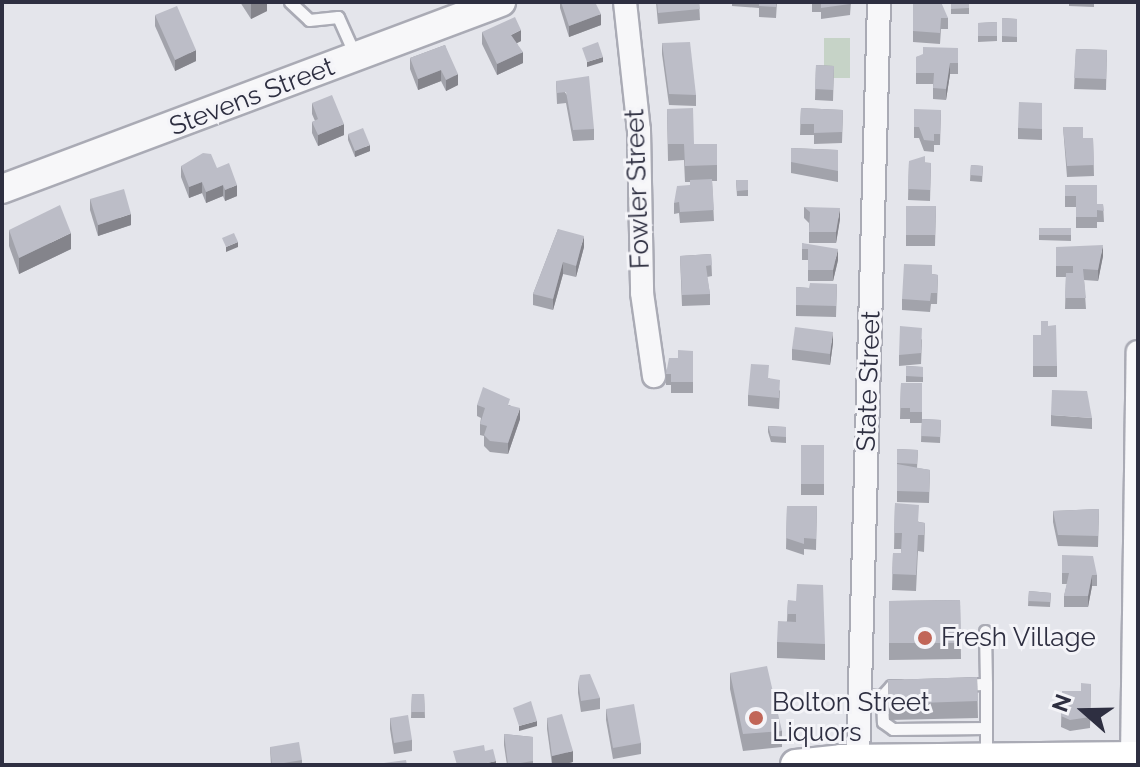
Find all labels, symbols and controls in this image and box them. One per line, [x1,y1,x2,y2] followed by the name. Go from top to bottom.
[165,51,339,143] street label: Stevens Street
[620,108,656,270] street label: Fowler Street
[851,310,887,452] street label: State Street
[941,622,1097,654] place label: Fresh Village
[916,629,934,647] marker: Fresh Village
[1044,671,1124,751] north arrow
[772,687,930,748] place label: Bolton Street Liquors
[1046,690,1077,715] text: N
[747,709,765,727] marker: Bolton Street Liquors

